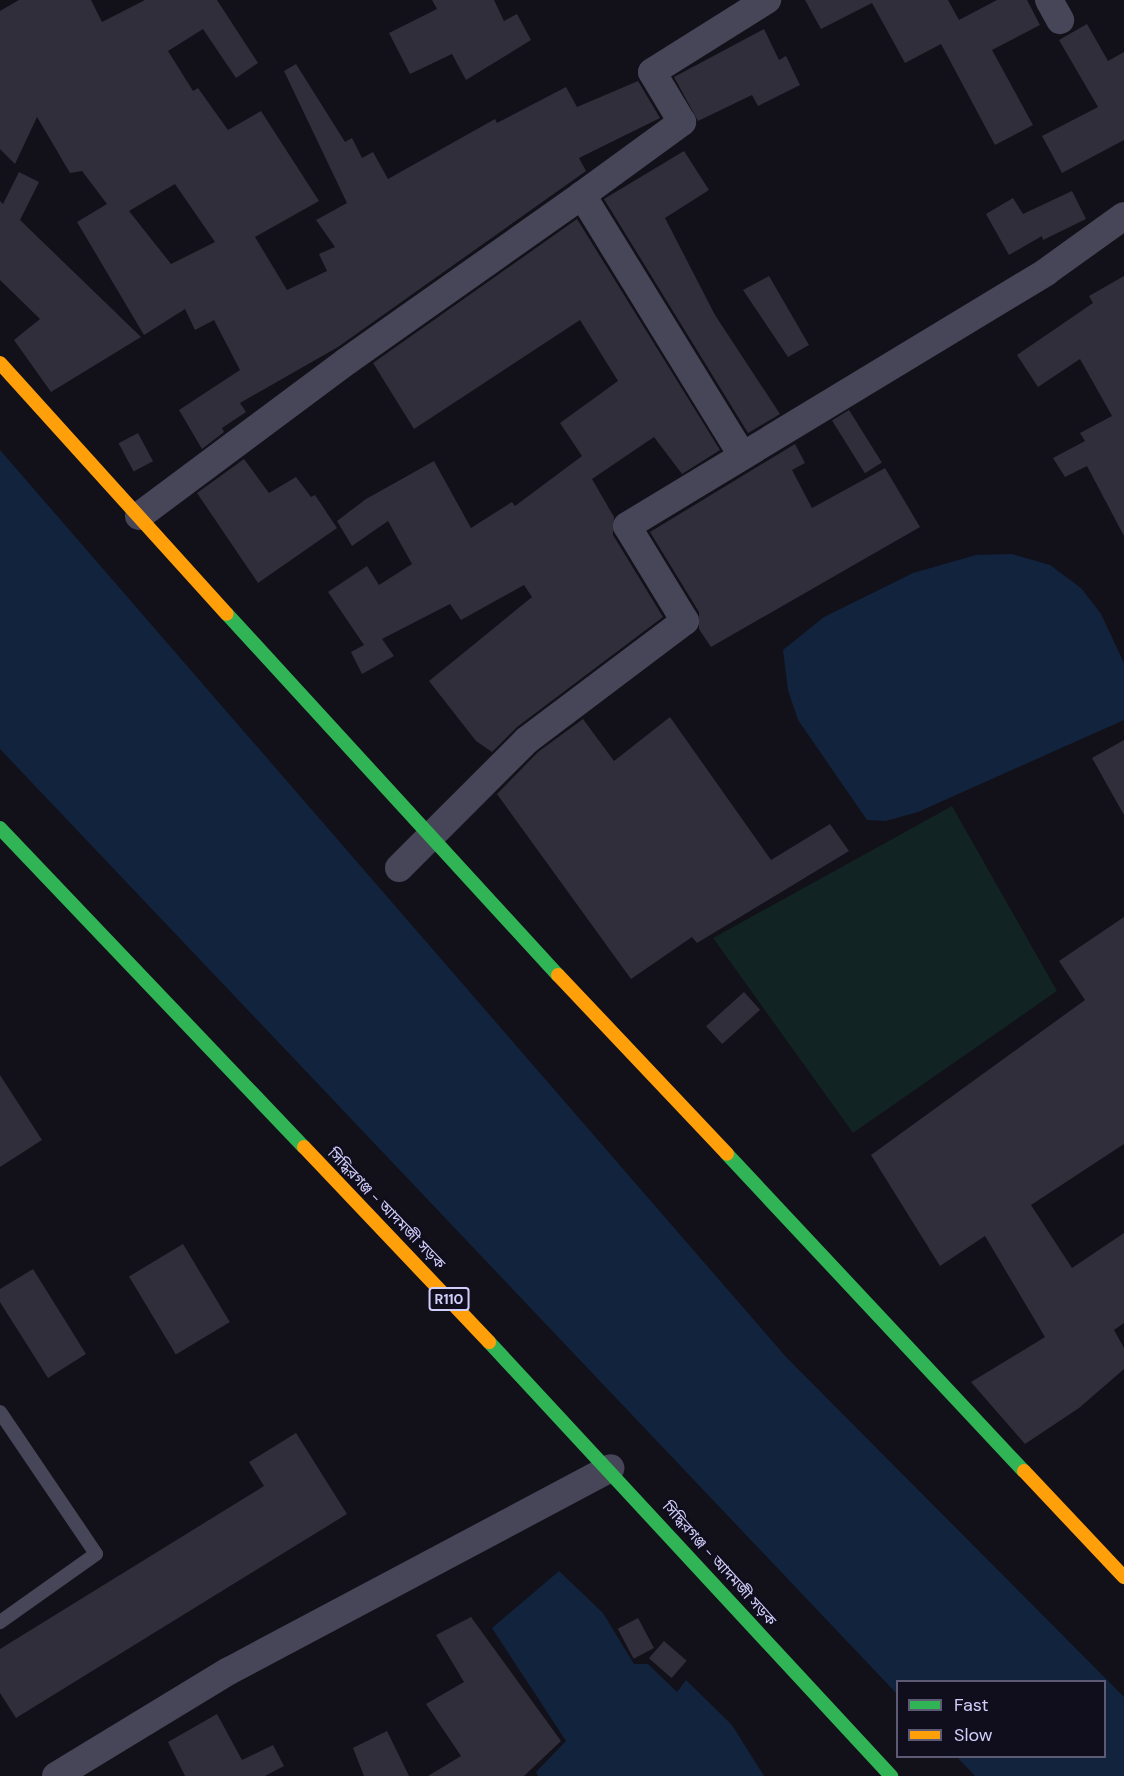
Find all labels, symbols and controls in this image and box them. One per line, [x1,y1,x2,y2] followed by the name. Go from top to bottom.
[324,1145,448,1273] street label: সিদ্ধিরগঞ্জ - আদমজী সড়ক
[428,1288,470,1310] road number: R110
[658,1498,780,1630] street label: সিদ্ধিরগঞ্জ - আদমজী সড়ক
[896,1680,1106,1758] legend
[954,1693,989,1717] text: Fast
[954,1723,993,1747] text: Slow

